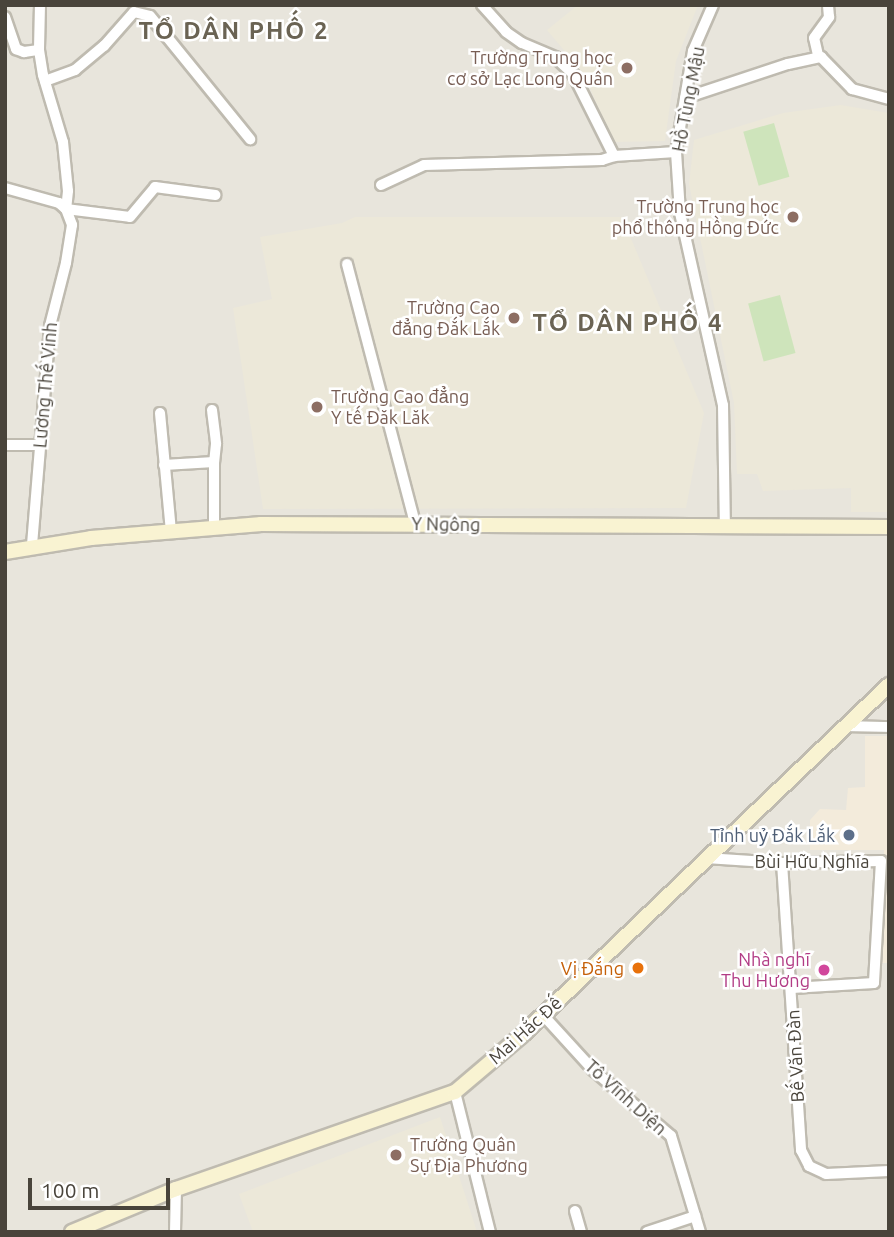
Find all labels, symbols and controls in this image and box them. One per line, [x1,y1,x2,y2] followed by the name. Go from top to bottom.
[140,17,328,45] district label: TỔ DÂN PHỐ 2
[667,44,709,154] street label: Hồ Tùng Mậu
[447,47,613,90] place label: Trường Trung học cơ sở Lạc Long Quân
[619,60,635,76] marker: Trường Trung học cơ sở Lạc Long Quân
[612,196,779,238] place label: Trường Trung học phổ thông Hồng Đức
[785,209,801,225] marker: Trường Trung học phổ thông Hồng Đức
[392,297,500,340] place label: Trường Cao đẳng Đắk Lắk
[534,309,722,337] district label: TỔ DÂN PHỐ 4
[506,310,522,326] marker: Trường Cao đẳng Đắk Lắk
[29,321,61,449] street label: Lương Thế Vinh
[331,386,469,428] place label: Trường Cao đẳng Y tế Đăk Lăk
[309,399,325,415] marker: Trường Cao đẳng Y tế Đăk Lăk
[411,513,481,535] street label: Y Ngông
[710,824,835,846] place label: Tỉnh uỷ Đắk Lắk
[841,827,857,843] marker: Tỉnh uỷ Đắk Lắk
[755,850,869,872] street label: Bùi Hữu Nghĩa
[721,949,810,992] place label: Nhà nghĩ Thu Hương
[561,957,624,979] place label: Vị Đắng
[630,960,646,976] marker: Vị Đắng
[816,962,832,978] marker: Nhà nghĩ Thu Hương
[484,992,566,1068] street label: Mai Hắc Đế
[782,1009,808,1103] street label: Bế Văn Đàn
[581,1055,671,1139] street label: Tô Vĩnh Diện
[410,1134,528,1176] place label: Trường Quân Sự Địa Phương
[388,1147,404,1163] marker: Trường Quân Sự Địa Phương
[32,1164,173,1208] scale bar
[41,1178,99,1202] text: 100 m

